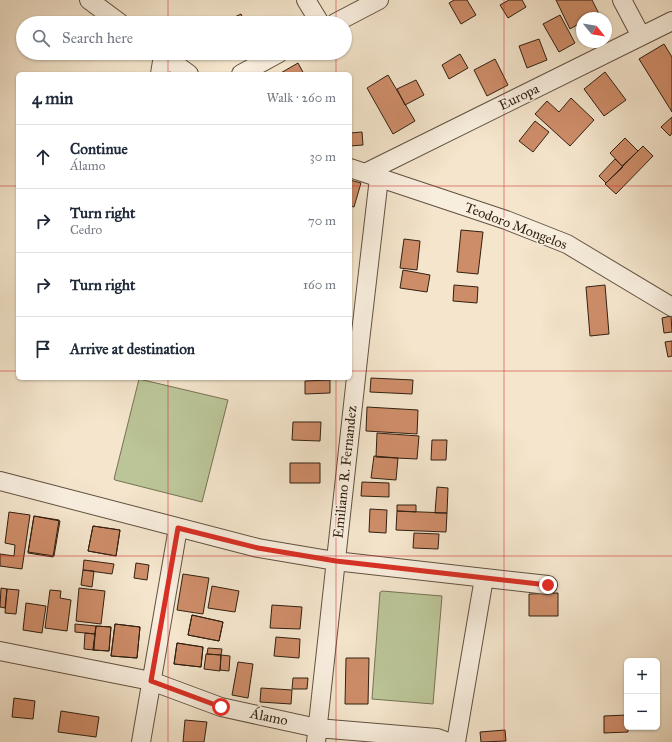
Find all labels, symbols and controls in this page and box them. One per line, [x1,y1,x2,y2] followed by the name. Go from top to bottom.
[576,12,612,48] north arrow
[16,16,352,60] search box
[30,27,52,49] icon: search
[62,29,133,47] text: Search here
[496,80,542,114] street label: Europa
[32,88,73,109] text: 4 min
[266,90,336,106] text: Walk · 260 m
[70,140,128,158] text: Continue
[32,146,54,168] icon: ahead
[310,149,336,165] text: 30 m
[70,158,105,174] text: Álamo
[462,199,570,253] street label: Teodoro Mongelos
[70,204,135,222] text: Turn right
[32,210,54,232] icon: right
[308,213,336,229] text: 70 m
[70,222,102,238] text: Cedro
[32,274,54,296] icon: right
[70,276,135,294] text: Turn right
[303,277,336,293] text: 160 m
[32,338,54,360] icon: arrive
[70,340,195,358] text: Arrive at destination
[330,404,360,539] street label: Emiliano R. Fernandez
[539,576,557,594] route end
[624,658,660,730] map controls
[624,658,660,694] button: +
[624,694,660,730] button: −
[212,698,230,716] route start
[248,703,290,729] street label: Álamo

